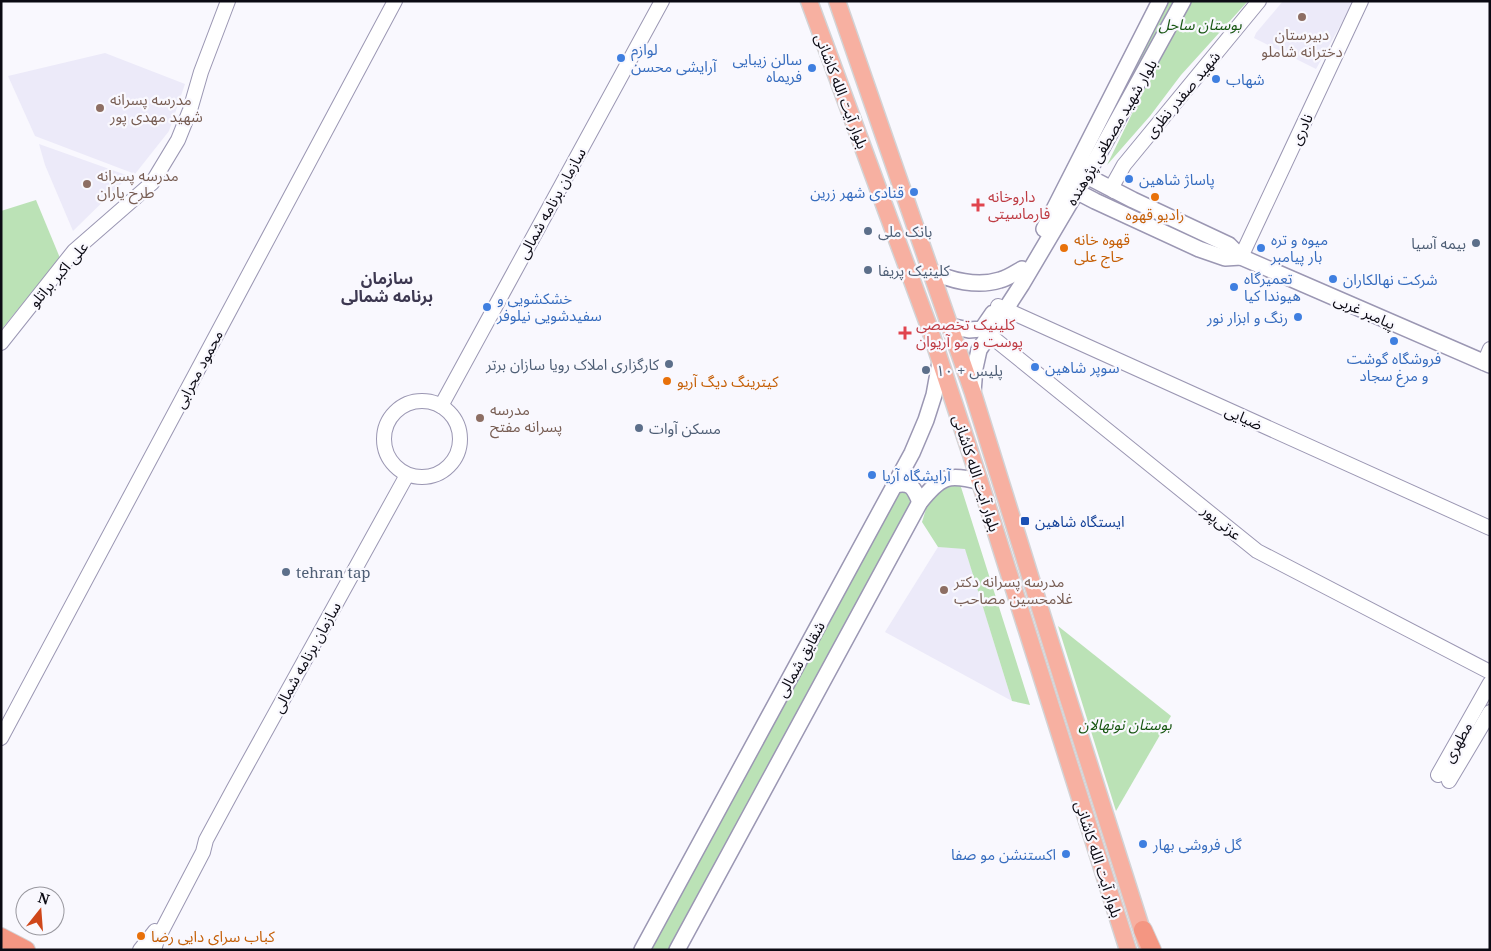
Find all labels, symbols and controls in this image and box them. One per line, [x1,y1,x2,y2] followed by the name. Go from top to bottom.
[1296,11,1308,23] marker: دبیرستان دخترانه شاملو
[1159,14,1242,34] park label: بوستان ساحل
[1261,24,1343,61] place label: دبیرستان دخترانه شاملو
[811,31,873,151] street label: بلوار آیت الله کاشانی
[631,39,717,76] place label: لوازم آرایشی محسن
[1140,46,1224,142] street label: شهید صفدر نظری
[733,49,802,86] place label: سالن زیبایی فریماه
[615,52,627,64] marker: لوازم آرایشی محسن
[1061,55,1162,209] street label: بلوار شهید مصطفی پژوهنده
[806,62,818,74] marker: سالن زیبایی فریماه
[1226,69,1265,89] place label: شهاب
[1210,73,1222,85] marker: شهاب
[109,89,203,127] place label: مدرسه پسرانه شهید مهدی پور
[94,102,106,114] marker: مدرسه پسرانه شهید مهدی پور
[1285,110,1317,148] street label: نادری
[512,144,590,262] street label: سازمان برنامه شمالی
[97,165,179,205] place label: مدرسه پسرانه طرح یاران
[1139,169,1215,190] place label: پاساژ شاهین
[1123,173,1135,185] marker: پاساژ شاهین
[81,178,93,190] marker: مدرسه پسرانه طرح یاران
[810,182,904,202] place label: قنادی شهر زرین
[908,186,920,198] marker: قنادی شهر زرین
[988,186,1051,223] place label: داروخانه فارماسیتی
[1149,191,1161,203] marker: رادیو قهوه
[972,199,984,211] marker: داروخانه فارماسیتی
[1126,204,1184,224] place label: رادیو قهوه
[878,221,932,241] place label: بانک ملی
[862,225,874,237] marker: بانک ملی
[1074,229,1130,269] place label: قهوه خانه حاج علی
[1270,229,1328,267] place label: میوه و تره بار پیامبر
[1411,233,1466,253] place label: بیمه آسیا
[24,237,92,311] street label: علی اکبر براتلو
[1470,237,1482,249] marker: بیمه آسیا
[1058,242,1070,254] marker: قهوه خانه حاج علی
[1255,242,1267,254] marker: میوه و تره بار پیامبر
[878,260,951,281] place label: کلینیک پریفا
[862,264,874,276] marker: کلینیک پریفا
[341,267,433,307] district label: سازمان برنامه شمالی
[1244,268,1301,305] place label: تعمیرگاه هیوندا کیا
[1343,269,1438,289] place label: شرکت نهالکاران
[1327,273,1339,285] marker: شرکت نهالکاران
[1228,281,1240,293] marker: تعمیرگاه هیوندا کیا
[496,288,602,325] place label: خشکشویی و سفیدشویی نیلوفر
[1331,289,1399,334] street label: پیامبر غربی
[481,301,493,313] marker: خشکشویی و سفیدشویی نیلوفر
[1206,307,1288,327] place label: رنگ و ابزار نور
[1292,311,1304,323] marker: رنگ و ابزار نور
[916,314,1023,352] place label: کلینیک تخصصی پوست و مو آریوان
[169,326,227,412] street label: محمود محرابی
[898,326,912,340] marker: کلینیک تخصصی پوست و مو آریوان
[1388,335,1400,347] marker: فروشگاه گوشت و مرغ سجاد
[1347,348,1442,388] place label: فروشگاه گوشت و مرغ سجاد
[485,354,660,374] place label: کارگزاری املاک رویا سازان برتر
[1045,357,1120,378] place label: سوپر شاهین
[663,358,675,370] marker: کارگزاری املاک رویا سازان برتر
[936,360,1003,381] place label: پلیس + ۱۰
[1029,361,1041,373] marker: سوپر شاهین
[920,364,932,376] marker: پلیس + ۱۰
[677,371,779,391] place label: کیترینگ دیگ آریو
[661,375,673,387] marker: کیترینگ دیگ آریو
[490,399,562,439] place label: مدرسه پسرانه مفتح
[1222,400,1266,434] street label: ضیایی
[474,412,486,424] marker: مدرسه پسرانه مفتح
[949,412,1005,534] street label: بلوار آیت الله کاشانی
[649,418,721,438] place label: مسکن آوات
[633,422,645,434] marker: مسکن آوات
[882,465,951,485] place label: آرایشگاه آریا
[866,469,878,481] marker: آرایشگاه آریا
[1196,499,1246,545] street label: عزتی‌پور
[1035,511,1125,531] place label: ایستگاه شاهین
[1019,515,1031,527] marker: ایستگاه شاهین
[296,562,371,582] place label: tehran tap
[280,566,292,578] marker: tehran tap
[953,571,1073,608] place label: مدرسه پسرانه دکتر غلامحسین مصاحب
[938,584,950,596] marker: مدرسه پسرانه دکتر غلامحسین مصاحب
[267,598,345,716] street label: سازمان برنامه شمالی
[771,617,830,701] street label: شقایق شمالی
[1078,714,1173,734] park label: بوستان نونهالان
[1438,718,1476,766] street label: مطهری
[1071,798,1127,920] street label: بلوار آیت الله کاشانی
[1152,834,1242,854] place label: گل فروشی بهار
[1137,838,1149,850] marker: گل فروشی بهار
[951,844,1056,864] place label: اکستنشن مو صفا
[1060,848,1072,860] marker: اکستنشن مو صفا
[15,886,65,936] north arrow
[36,887,52,909] text: N
[151,926,276,946] place label: کباب سرای دایی رضا
[135,930,147,942] marker: کباب سرای دایی رضا

